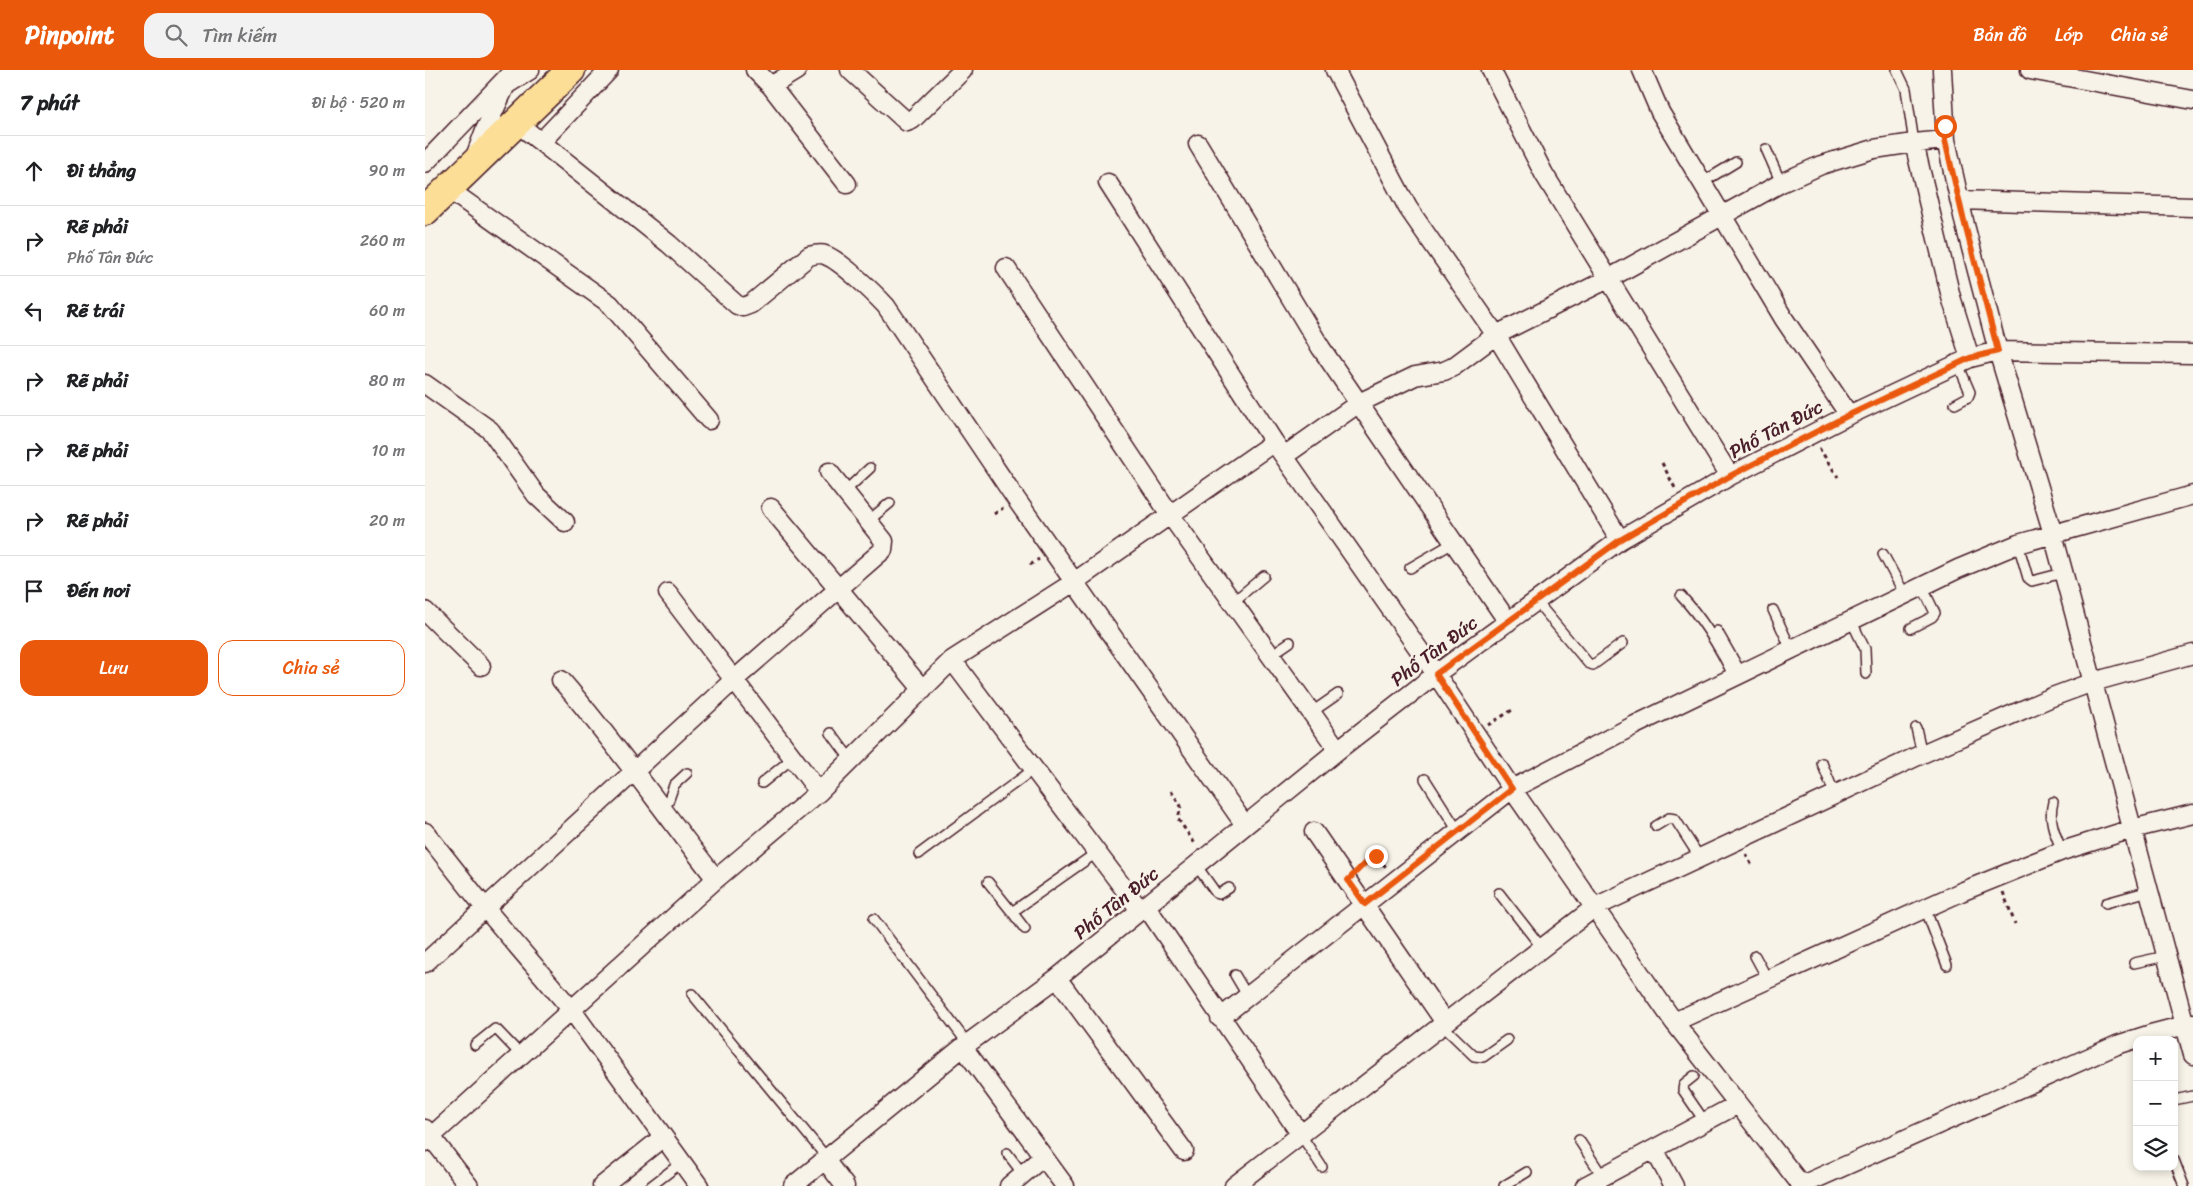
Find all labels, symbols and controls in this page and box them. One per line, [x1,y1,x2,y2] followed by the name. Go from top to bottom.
[144,13,494,58] search box
[25,14,114,56] text: Pinpoint
[202,19,277,52] text: Tìm kiếm
[1973,19,2027,51] text: Bản đồ
[2055,19,2083,51] text: Lớp
[2111,19,2168,51] text: Chia sẻ
[162,21,190,49] icon: search
[20,84,79,122] text: 7 phút
[312,88,405,117] text: Đi bộ · 520 m
[1934,115,1957,138] route start
[67,154,136,187] text: Đi thẳng
[369,156,405,185] text: 90 m
[20,157,48,185] icon: ahead
[67,210,128,243] text: Rẽ phải
[360,226,405,255] text: 260 m
[20,227,48,255] icon: right
[67,243,153,272] text: Phố Tân Đức
[67,294,124,327] text: Rẽ trái
[369,296,405,325] text: 60 m
[20,297,48,325] icon: left
[67,364,128,397] text: Rẽ phải
[369,366,405,395] text: 80 m
[20,367,48,395] icon: right
[1723,390,1829,468] street label: Phố Tân Đức
[67,434,128,467] text: Rẽ phải
[372,436,405,465] text: 10 m
[20,437,48,465] icon: right
[67,504,128,537] text: Rẽ phải
[369,506,405,535] text: 20 m
[20,507,48,535] icon: right
[67,574,130,607] text: Đến nơi
[20,577,48,605] icon: arrive
[1383,607,1485,695] street label: Phố Tân Đức
[20,640,208,696] button: Lưu
[218,640,405,696] button: Chia sẻ
[1365,845,1388,868] route end
[1066,858,1167,948] street label: Phố Tân Đức
[2133,1036,2178,1171] map controls
[2133,1036,2178,1081] button: +
[2133,1081,2178,1126] button: −
[2133,1126,2178,1171] button: layers

